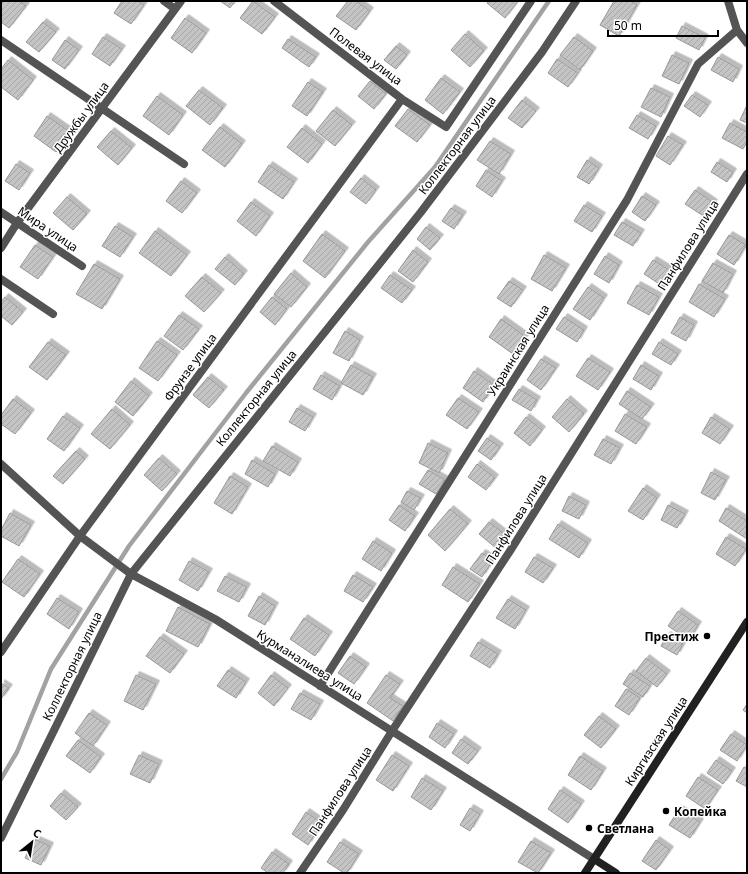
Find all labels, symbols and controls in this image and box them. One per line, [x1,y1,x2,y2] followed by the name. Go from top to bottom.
[608,12,718,38] scale bar
[614,17,642,34] text: 50 m
[326,23,406,89] street label: Полевая улица
[49,78,113,156] street label: Дружбы улица
[414,92,500,198] street label: Коллекторная улица
[653,196,723,294] street label: Панфилова улица
[14,203,82,255] street label: Мира улица
[483,301,553,399] street label: Украинская улица
[160,330,220,404] street label: Фрунзе улица
[212,346,300,450] street label: Коллекторная улица
[481,470,551,568] street label: Панфилова улица
[38,609,106,723] street label: Коллекторная улица
[254,625,366,705] street label: Курманалиева улица
[644,628,700,645] place label: Престиж
[702,631,712,641] marker: Престиж
[621,693,691,789] street label: Киргизская улица
[305,743,375,839] street label: Панфилова улица
[674,803,727,820] place label: Копейка
[661,806,671,816] marker: Копейка
[597,820,654,837] place label: Светлана
[12,822,52,862] north arrow
[584,823,594,833] marker: Светлана
[30,825,44,841] text: С

